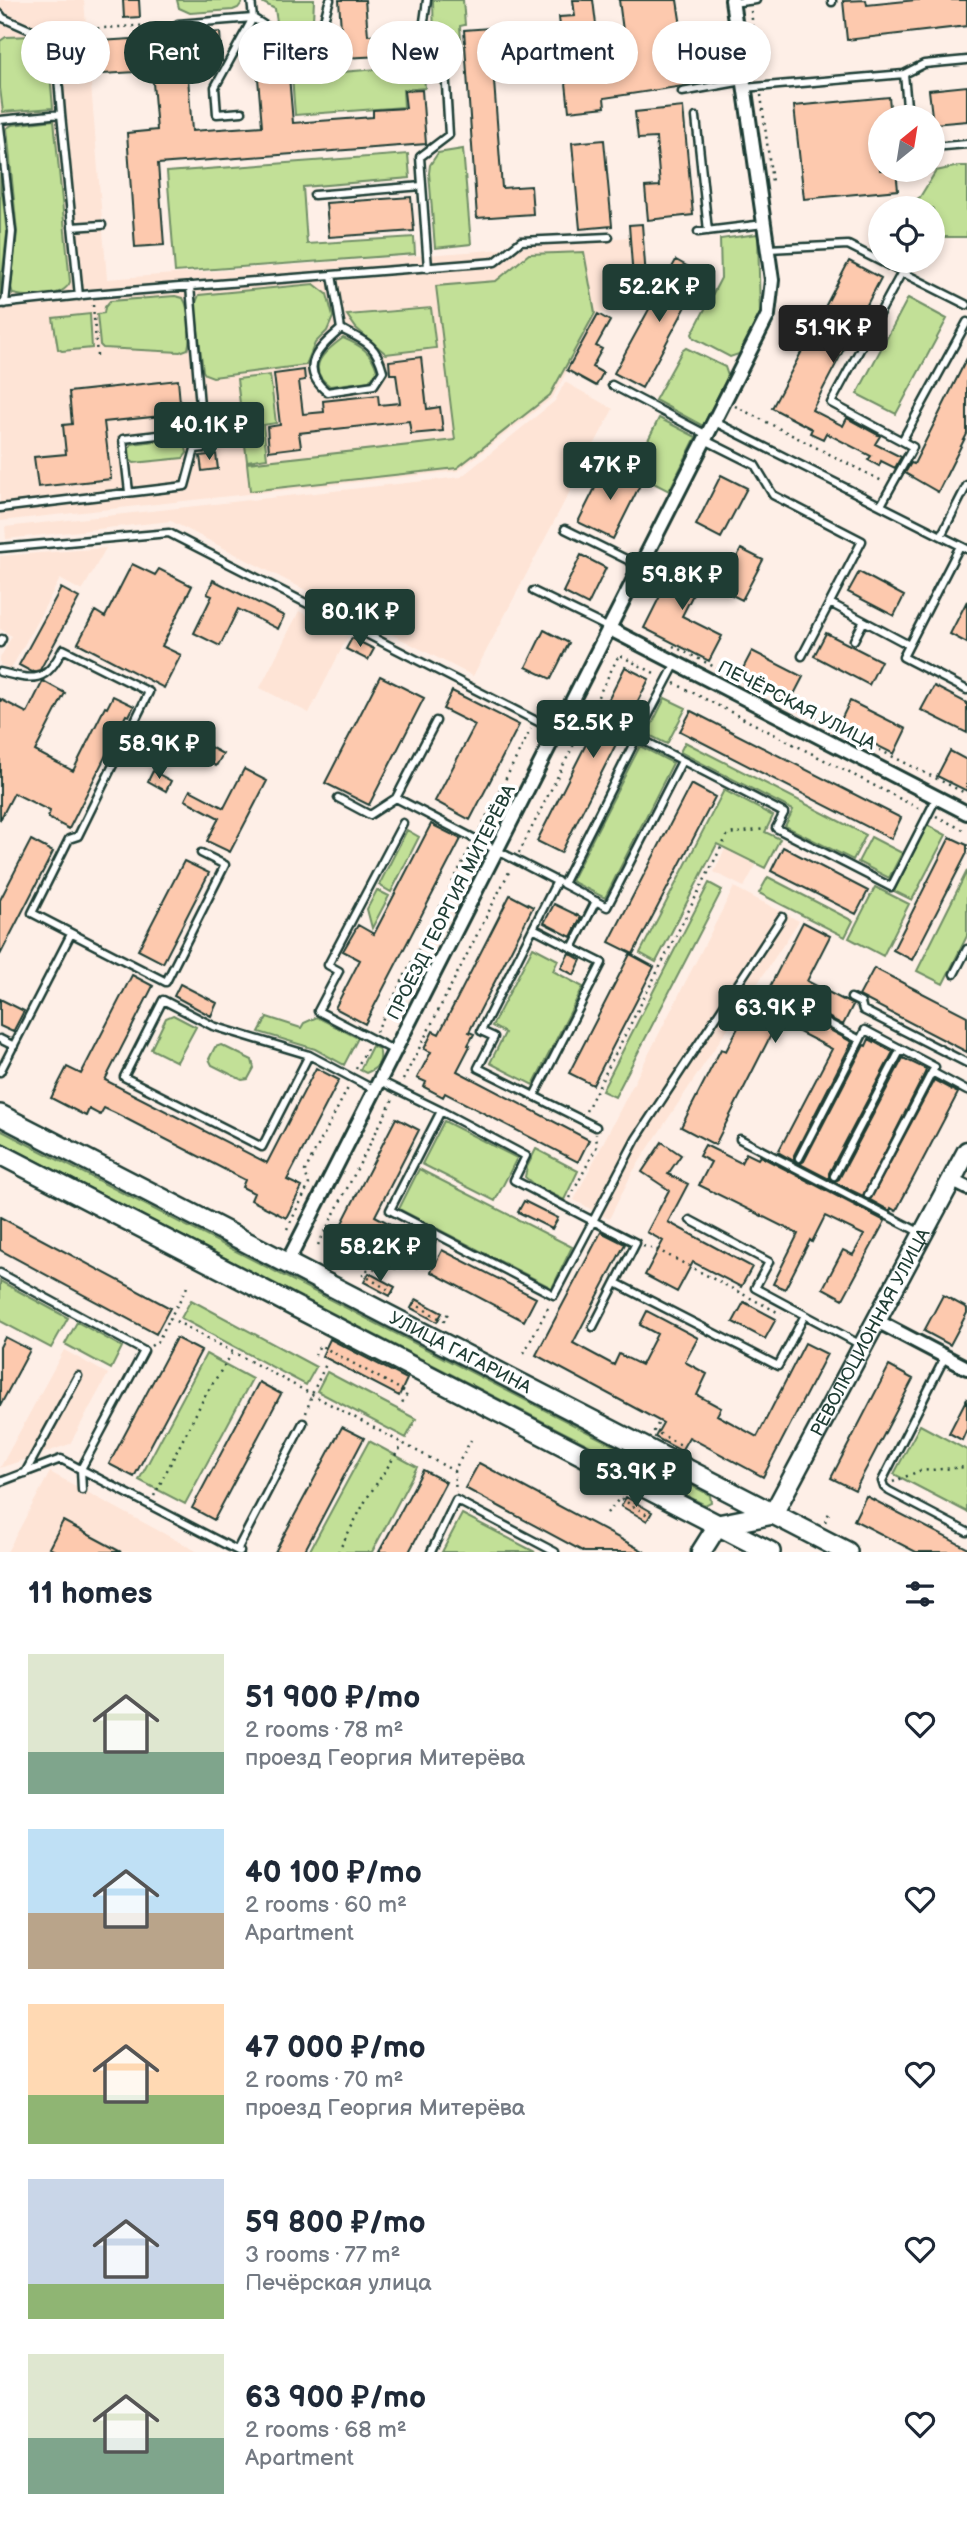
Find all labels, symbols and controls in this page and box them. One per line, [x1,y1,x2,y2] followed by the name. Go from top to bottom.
[21,21,110,84] chip: Buy
[124,21,224,84] chip: Rent
[238,21,353,84] chip: Filters
[367,21,463,84] chip: New
[477,21,638,84] chip: Apartment
[652,21,771,84] chip: House
[868,105,945,182] north arrow
[868,105,945,273] map controls
[868,196,945,273] button: locate
[594,264,724,324] pin: 52.2K ₽
[618,273,700,301] text: 52.2K ₽
[768,306,898,365] pin: 51.9K ₽
[795,314,871,342] text: 51.9K ₽
[144,402,274,462] pin: 40.1K ₽
[170,411,248,439] text: 40.1K ₽
[561,442,659,502] pin: 47K ₽
[579,451,641,479] text: 47K ₽
[617,552,747,612] pin: 59.8K ₽
[642,561,722,589] text: 59.8K ₽
[295,590,425,649] pin: 80.1K ₽
[321,598,399,626] text: 80.1K ₽
[714,656,880,754] street label: ПЕЧЁРСКАЯ УЛИЦА
[528,700,658,760] pin: 52.5K ₽
[553,709,633,737] text: 52.5K ₽
[94,722,224,781] pin: 58.9K ₽
[119,730,199,758] text: 58.9K ₽
[382,781,520,1023] street label: ПРОЕЗД ГЕОРГИЯ МИТЕРЁВА
[710,986,840,1045] pin: 63.9K ₽
[734,994,816,1022] text: 63.9K ₽
[315,1224,445,1284] pin: 58.2K ₽
[806,1225,935,1440] street label: РЕВОЛЮЦИОННАЯ УЛИЦА
[339,1233,421,1261] text: 58.2K ₽
[386,1308,535,1398] street label: УЛИЦА ГАГАРИНА
[571,1450,701,1509] pin: 53.9K ₽
[596,1458,676,1486] text: 53.9K ₽
[901,1575,939,1613] icon: filters
[28,1576,152,1612] text: 11 homes
[245,1680,420,1716] text: 51 900 ₽/mo
[84,1682,168,1766] icon: home
[901,1705,939,1743] icon: heart
[245,1716,403,1744] text: 2 rooms · 78 m²
[245,1744,525,1772] text: проезд Георгия Митерёва
[245,1855,422,1891] text: 40 100 ₽/mo
[84,1857,168,1941] icon: home
[901,1880,939,1918] icon: heart
[245,1891,407,1919] text: 2 rooms · 60 m²
[245,1919,354,1947] text: Apartment
[245,2030,426,2066] text: 47 000 ₽/mo
[84,2032,168,2116] icon: home
[901,2055,939,2093] icon: heart
[245,2066,404,2094] text: 2 rooms · 70 m²
[245,2094,525,2122] text: проезд Георгия Митерёва
[245,2205,426,2241] text: 59 800 ₽/mo
[84,2207,168,2291] icon: home
[901,2230,939,2268] icon: heart
[245,2241,401,2269] text: 3 rooms · 77 m²
[245,2269,432,2297] text: Печёрская улица
[245,2380,426,2416] text: 63 900 ₽/mo
[84,2382,168,2466] icon: home
[901,2405,939,2443] icon: heart
[245,2416,407,2444] text: 2 rooms · 68 m²
[245,2444,354,2472] text: Apartment

